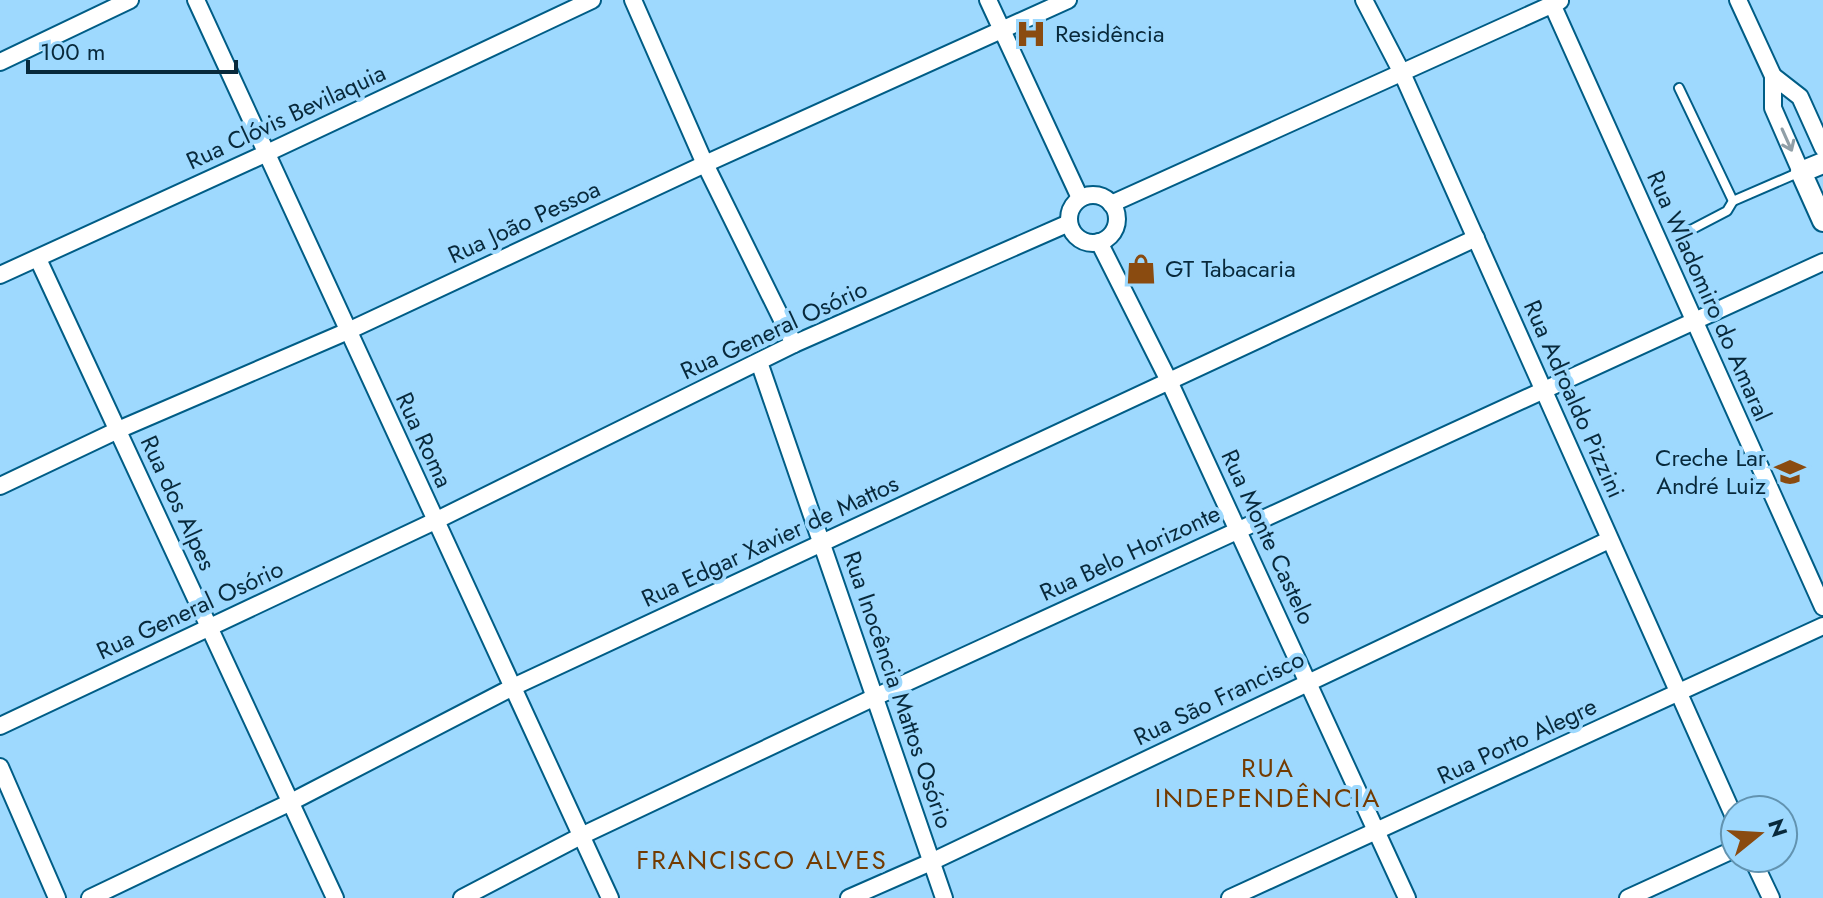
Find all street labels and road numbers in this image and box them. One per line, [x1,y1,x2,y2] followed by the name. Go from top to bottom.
[180,55,391,178] street label: Rua Clóvis Bevilaquia
[1638,165,1781,427] street label: Rua Wladomiro do Amaral
[442,171,606,272] street label: Rua João Pessoa
[675,271,873,388] street label: Rua General Osório
[1515,294,1634,503] street label: Rua Adroaldo Pizzini
[387,386,462,493] street label: Rua Roma
[132,429,225,576] street label: Rua dos Alpes
[1213,443,1324,630] street label: Rua Monte Castelo
[635,465,904,616] street label: Rua Edgar Xavier de Mattos
[1034,495,1226,610] street label: Rua Belo Horizonte
[835,547,962,833] street label: Rua Inocência Mattos Osório
[91,551,289,668] street label: Rua General Osório
[1128,641,1310,754] street label: Rua São Francisco
[1431,688,1602,793] street label: Rua Porto Alegre

